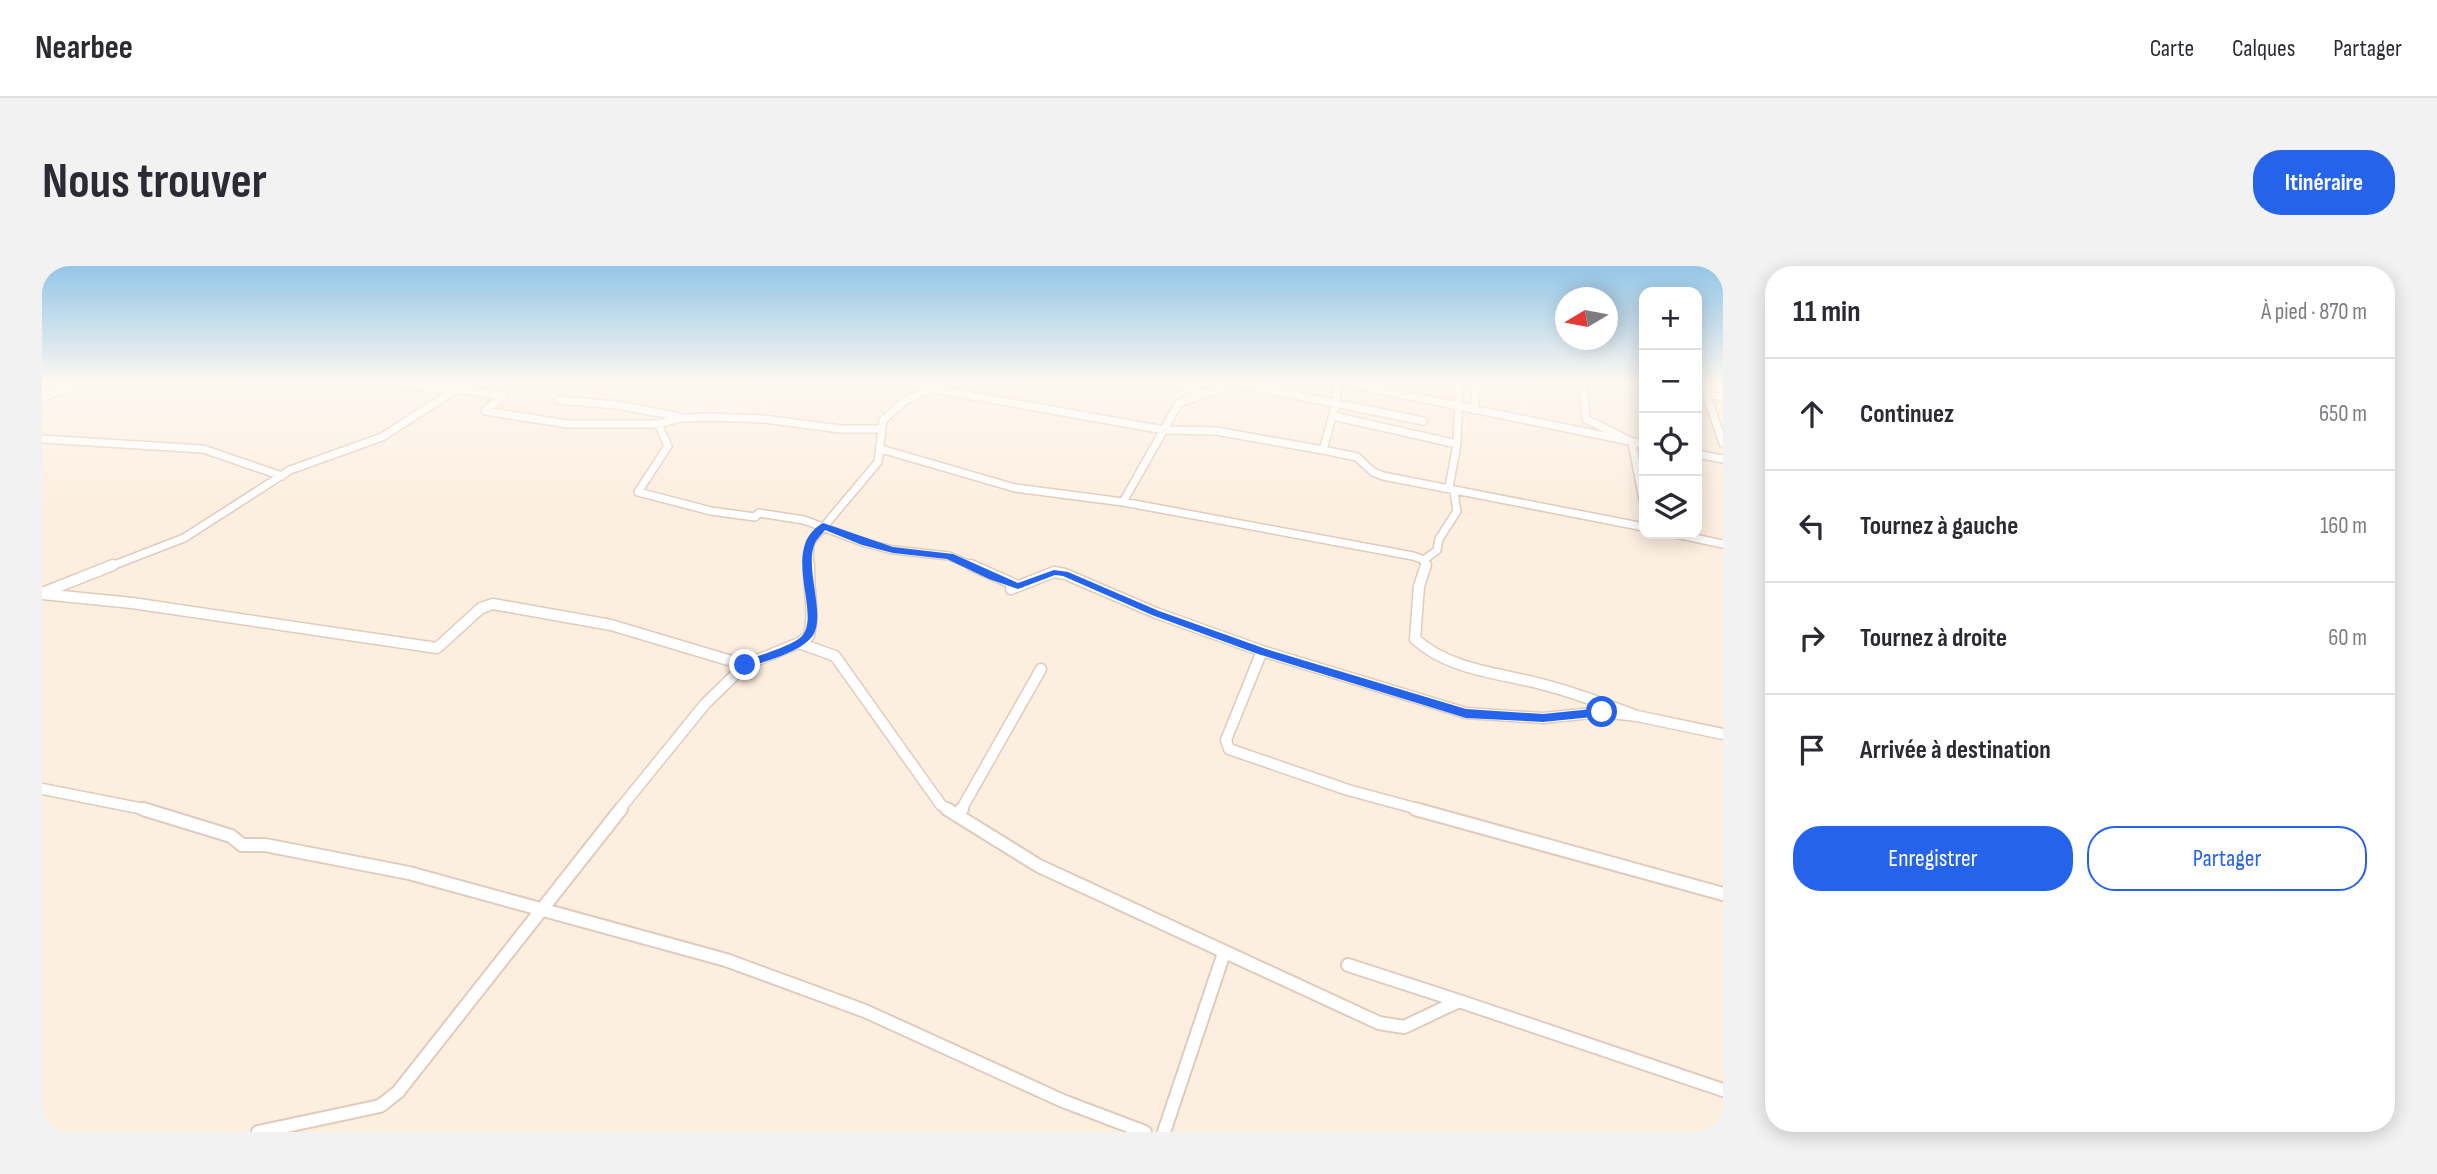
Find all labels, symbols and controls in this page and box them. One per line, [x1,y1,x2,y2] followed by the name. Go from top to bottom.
[35,28,133,68] text: Nearbee
[2150,34,2194,63] text: Carte
[2232,34,2295,63] text: Calques
[2333,34,2402,63] text: Partager
[2253,150,2395,215] button: Itinéraire
[42,153,267,212] text: Nous trouver
[1555,287,1618,350] north arrow
[1639,287,1702,539] map controls
[1639,287,1702,350] button: +
[1793,294,1861,330] text: 11 min
[2261,298,2367,326] text: À pied · 870 m
[1639,350,1702,413] button: −
[1793,395,1831,433] icon: ahead
[1860,399,1954,430] text: Continuez
[2319,400,2367,428] text: 650 m
[1639,413,1702,476] button: locate
[1639,476,1702,539] button: layers
[1793,507,1831,545] icon: left
[1860,511,2018,542] text: Tournez à gauche
[2320,512,2367,540] text: 160 m
[1793,619,1831,657] icon: right
[1860,623,2007,654] text: Tournez à droite
[2328,624,2367,652] text: 60 m
[729,649,760,680] route end
[1586,696,1617,727] route start
[1793,731,1831,769] icon: arrive
[1860,735,2051,766] text: Arrivée à destination
[1793,826,2073,891] button: Enregistrer
[2087,826,2367,891] button: Partager

